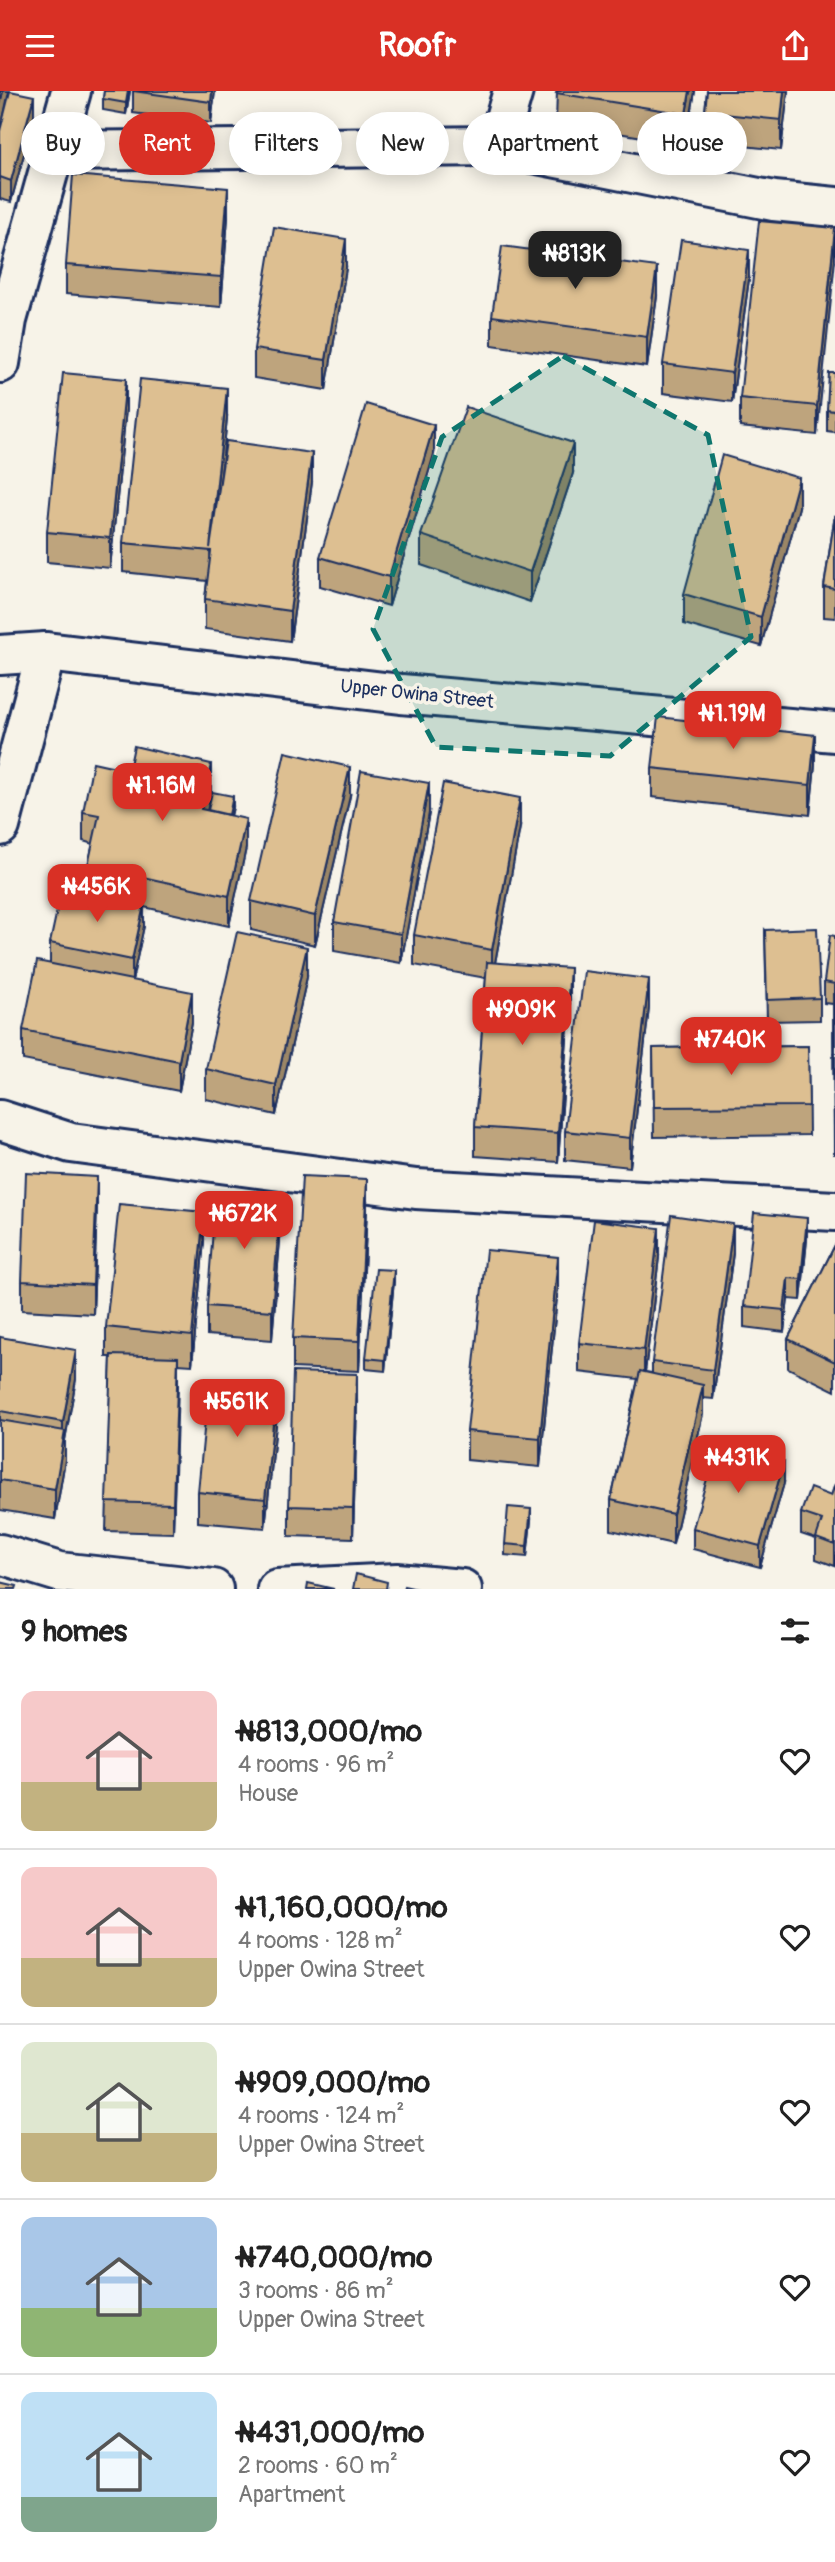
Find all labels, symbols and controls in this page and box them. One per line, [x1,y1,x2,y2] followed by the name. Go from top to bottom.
[379,26,456,66] text: Roofr
[21,27,59,65] icon: menu
[776,27,814,65] icon: share
[21,112,105,175] chip: Buy
[119,112,215,175] chip: Rent
[229,112,342,175] chip: Filters
[356,112,449,175] chip: New
[463,112,623,175] chip: Apartment
[637,112,747,175] chip: House
[526,231,624,291] pin: ₦813K
[544,239,606,268] text: ₦813K
[339,674,495,714] street label: Upper Owina Street
[676,691,790,751] pin: ₦1.19M
[700,699,766,728] text: ₦1.19M
[105,763,219,823] pin: ₦1.16M
[129,771,195,800] text: ₦1.16M
[48,865,146,924] pin: ₦456K
[64,872,130,901] text: ₦456K
[473,988,571,1047] pin: ₦909K
[488,995,556,1024] text: ₦909K
[682,1017,780,1077] pin: ₦740K
[697,1025,765,1054] text: ₦740K
[195,1191,293,1251] pin: ₦672K
[211,1199,277,1228] text: ₦672K
[188,1379,286,1439] pin: ₦561K
[206,1387,268,1416] text: ₦561K
[689,1435,787,1495] pin: ₦431K
[707,1443,769,1472] text: ₦431K
[776,1612,814,1650] icon: filters
[21,1613,127,1650] text: 9 homes
[238,1713,422,1750] text: ₦813,000/mo
[77,1719,161,1803] icon: home
[776,1742,814,1780] icon: heart
[238,1750,394,1779] text: 4 rooms · 96 m²
[238,1779,298,1808] text: House
[238,1889,448,1926] text: ₦1,160,000/mo
[77,1895,161,1979] icon: home
[776,1918,814,1956] icon: heart
[238,1926,403,1955] text: 4 rooms · 128 m²
[238,1955,425,1984] text: Upper Owina Street
[238,2064,430,2101] text: ₦909,000/mo
[77,2070,161,2154] icon: home
[776,2093,814,2131] icon: heart
[238,2101,404,2130] text: 4 rooms · 124 m²
[238,2130,425,2159] text: Upper Owina Street
[238,2239,432,2276] text: ₦740,000/mo
[77,2245,161,2329] icon: home
[776,2268,814,2306] icon: heart
[238,2276,394,2305] text: 3 rooms · 86 m²
[238,2305,425,2334] text: Upper Owina Street
[238,2414,424,2451] text: ₦431,000/mo
[77,2420,161,2504] icon: home
[776,2443,814,2481] icon: heart
[238,2451,398,2480] text: 2 rooms · 60 m²
[238,2480,345,2509] text: Apartment

